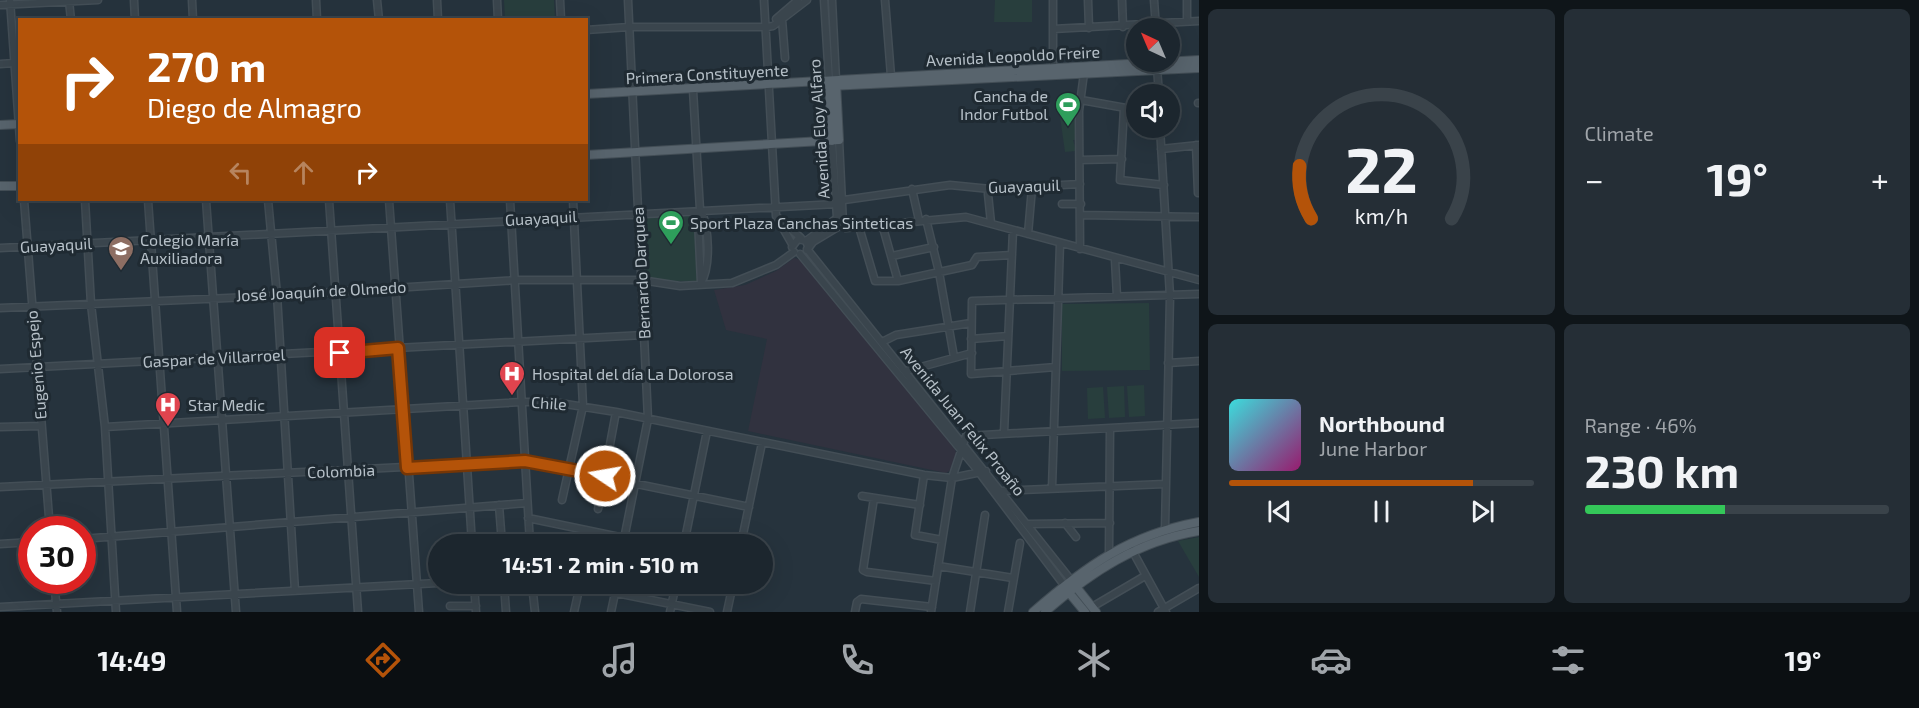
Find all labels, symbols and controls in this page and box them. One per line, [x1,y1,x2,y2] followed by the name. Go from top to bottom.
[1126,18,1180,72] north arrow
[1126,18,1180,138] map controls
[147,40,266,90] text: 270 m
[926,41,1100,70] street label: Avenida Leopoldo Freire
[48,42,126,120] icon: right
[804,58,833,200] street label: Avenida Eloy Alfaro
[625,60,789,87] street label: Primera Constituyente
[1126,84,1180,138] button: sound
[960,86,1048,123] place label: Cancha de Indor Futbol
[1053,90,1083,128] sports icon: Cancha de Indor Futbol
[147,91,362,123] text: Diego de Almagro
[1585,121,1654,145] text: Climate
[1345,131,1417,206] text: 22
[1707,151,1768,205] text: 19°
[224,156,257,189] icon: left
[287,156,320,189] icon: ahead
[350,156,383,189] icon: right
[1585,159,1604,199] text: −
[1871,159,1889,199] text: +
[988,175,1061,196] street label: Guayaquil
[1355,203,1408,228] text: km/h
[504,206,578,229] street label: Guayaquil
[628,206,653,340] street label: Bernardo Darquea
[656,208,686,246] sports icon: Sport Plaza Canchas Sinteticas
[690,213,913,232] place label: Sport Plaza Canchas Sinteticas
[140,230,239,267] place label: Colegio María Auxiliadora
[19,233,93,256] street label: Guayaquil
[106,234,136,272] school or university icon: Colegio María Auxiliadora
[235,277,407,304] street label: José Joaquín de Olmedo
[21,310,51,420] street label: Eugenio Espejo
[314,327,365,378] pin
[323,336,356,369] icon: arrive
[897,342,1030,499] street label: Avenida Juan Felix Proaño
[142,344,286,371] street label: Gaspar de Villarroel
[497,359,527,397] hospital icon: Hospital del día La Dolorosa
[532,364,733,383] place label: Hospital del día La Dolorosa
[153,390,183,428] hospital icon: Star Medic
[531,392,568,413] street label: Chile
[188,395,265,414] place label: Star Medic
[1319,410,1445,436] text: Northbound
[1585,413,1697,437] text: Range · 46%
[1319,436,1427,460] text: June Harbor
[1585,443,1739,497] text: 230 km
[573,444,637,508] position arrow
[307,460,375,481] street label: Colombia
[1263,495,1296,528] icon: previous
[1365,495,1398,528] icon: pause
[1466,495,1499,528] icon: next
[18,516,96,594] speed limit sign: 30
[502,551,699,577] text: 14:51 · 2 min · 510 m
[362,639,404,681] icon: directions
[599,639,641,681] icon: music
[836,639,878,681] icon: phone
[1073,639,1115,681] icon: climate
[1310,639,1352,681] icon: car
[1547,639,1589,681] icon: filters
[98,644,167,676] text: 14:49
[1784,644,1821,676] text: 19°

